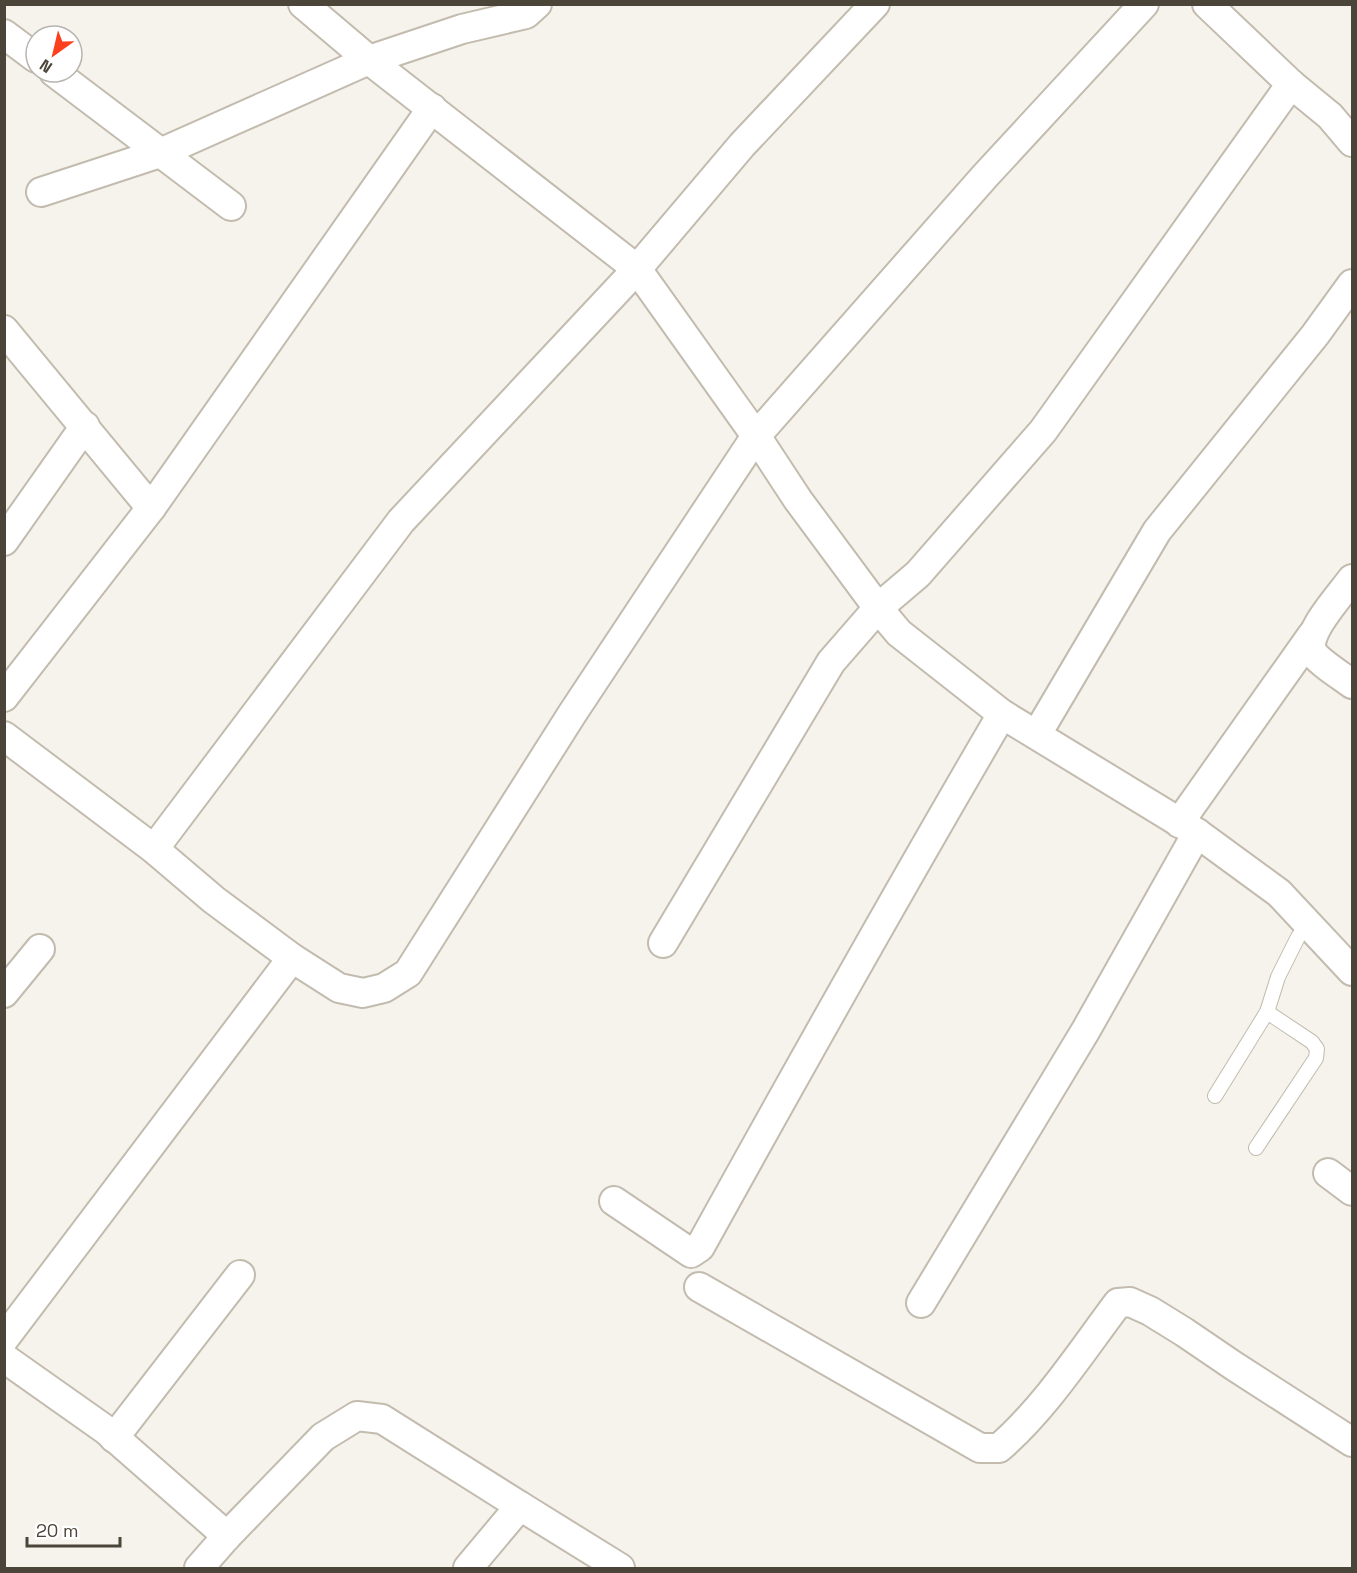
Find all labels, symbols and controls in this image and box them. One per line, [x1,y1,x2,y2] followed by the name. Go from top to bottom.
[24,24,84,84] north arrow
[36,54,56,78] text: N
[27,1510,120,1548] scale bar
[36,1519,79,1542] text: 20 m

